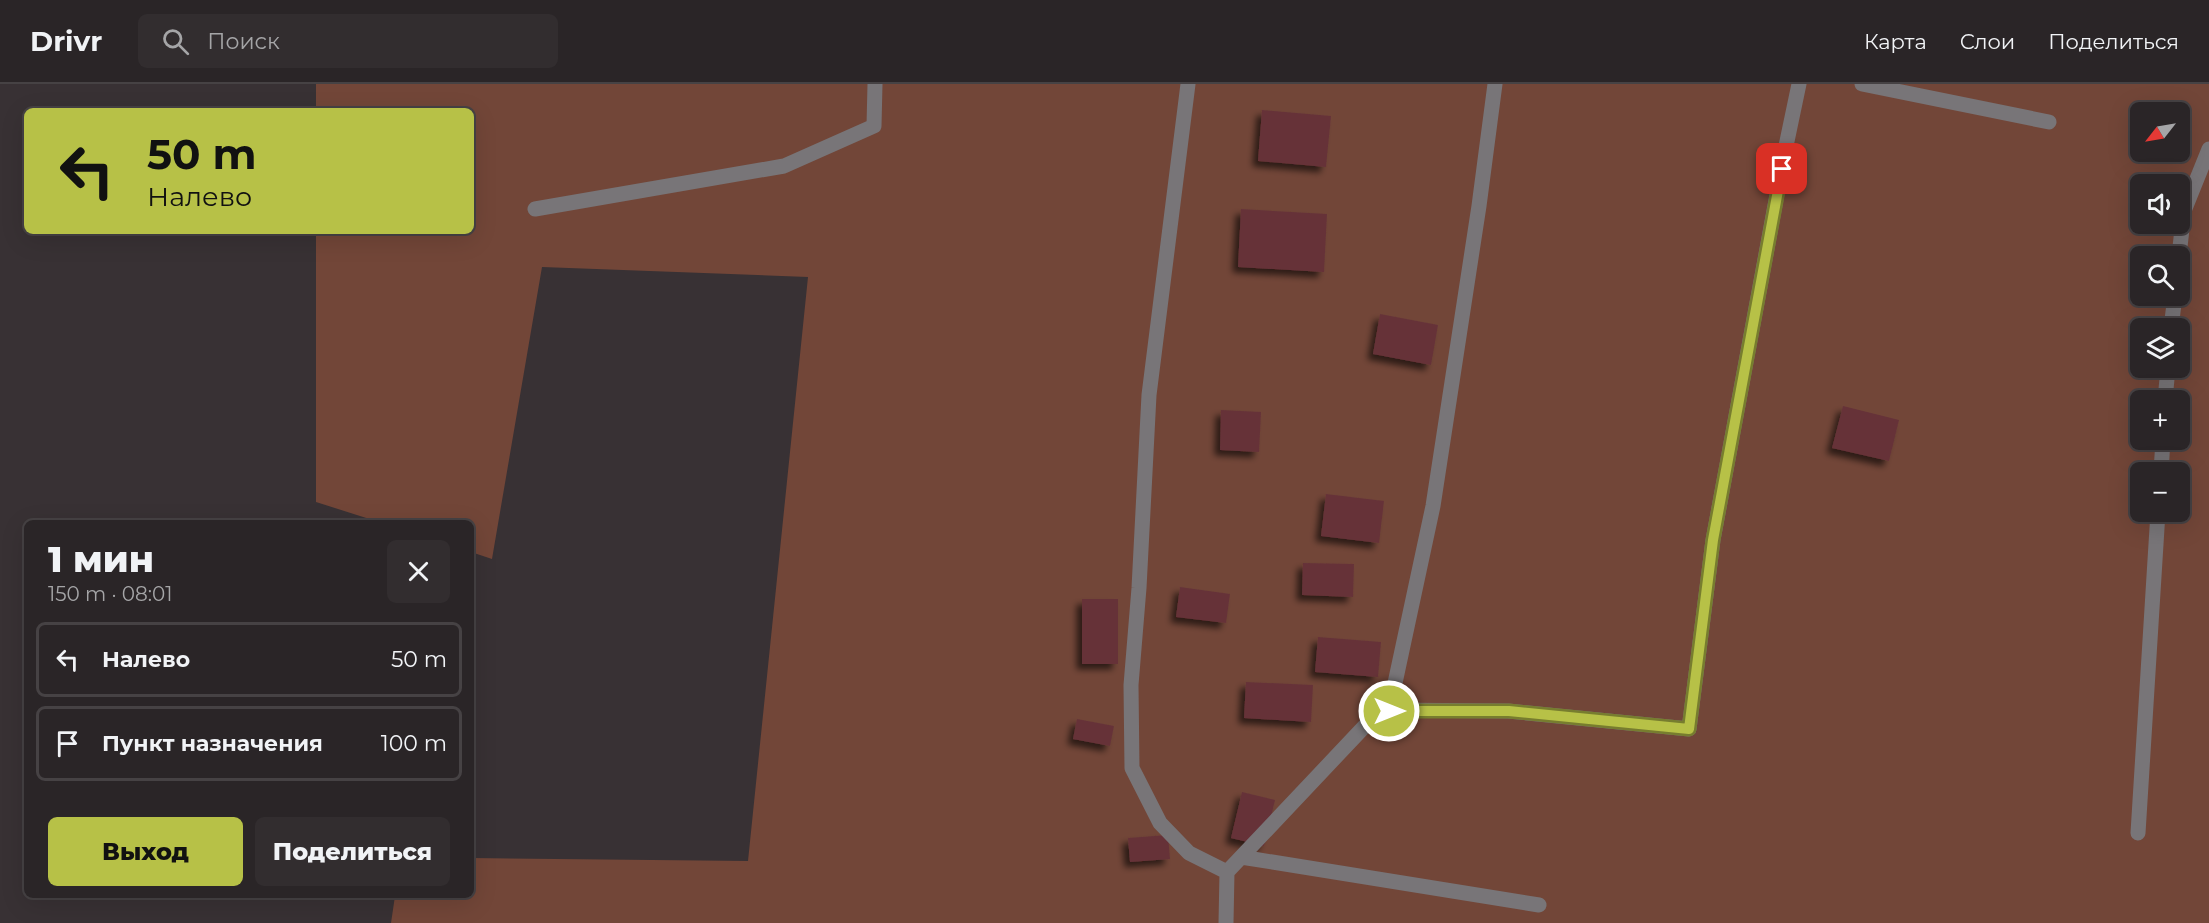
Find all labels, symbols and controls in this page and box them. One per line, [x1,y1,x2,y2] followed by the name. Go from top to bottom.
[138,14,558,68] search box
[30,24,102,58] text: Drivr
[159,25,192,58] icon: search
[207,28,280,55] text: Поиск
[1864,29,1927,54] text: Карта
[1960,29,2015,54] text: Слои
[2048,29,2179,54] text: Поделиться
[2130,102,2190,162] north arrow
[2130,102,2190,522] map controls
[147,128,256,180] text: 50 m
[48,132,126,210] icon: left
[1756,143,1807,194] pin
[1765,152,1798,185] icon: arrive
[2130,174,2190,234] button: sound
[147,180,252,213] text: Налево
[2130,246,2190,306] button: search
[2130,318,2190,378] button: layers
[2130,390,2190,450] button: +
[2130,462,2190,522] button: −
[48,537,154,581] text: 1 мин
[387,540,450,603] button: close
[48,582,172,606] text: 150 m · 08:01
[51,643,84,676] icon: left
[102,646,190,673] text: Налево
[391,646,447,673] text: 50 m
[1357,679,1421,743] position arrow
[51,727,84,760] icon: arrive
[102,730,323,757] text: Пункт назначения
[381,730,447,757] text: 100 m
[48,817,243,886] button: Выход
[255,817,450,886] button: Поделиться

